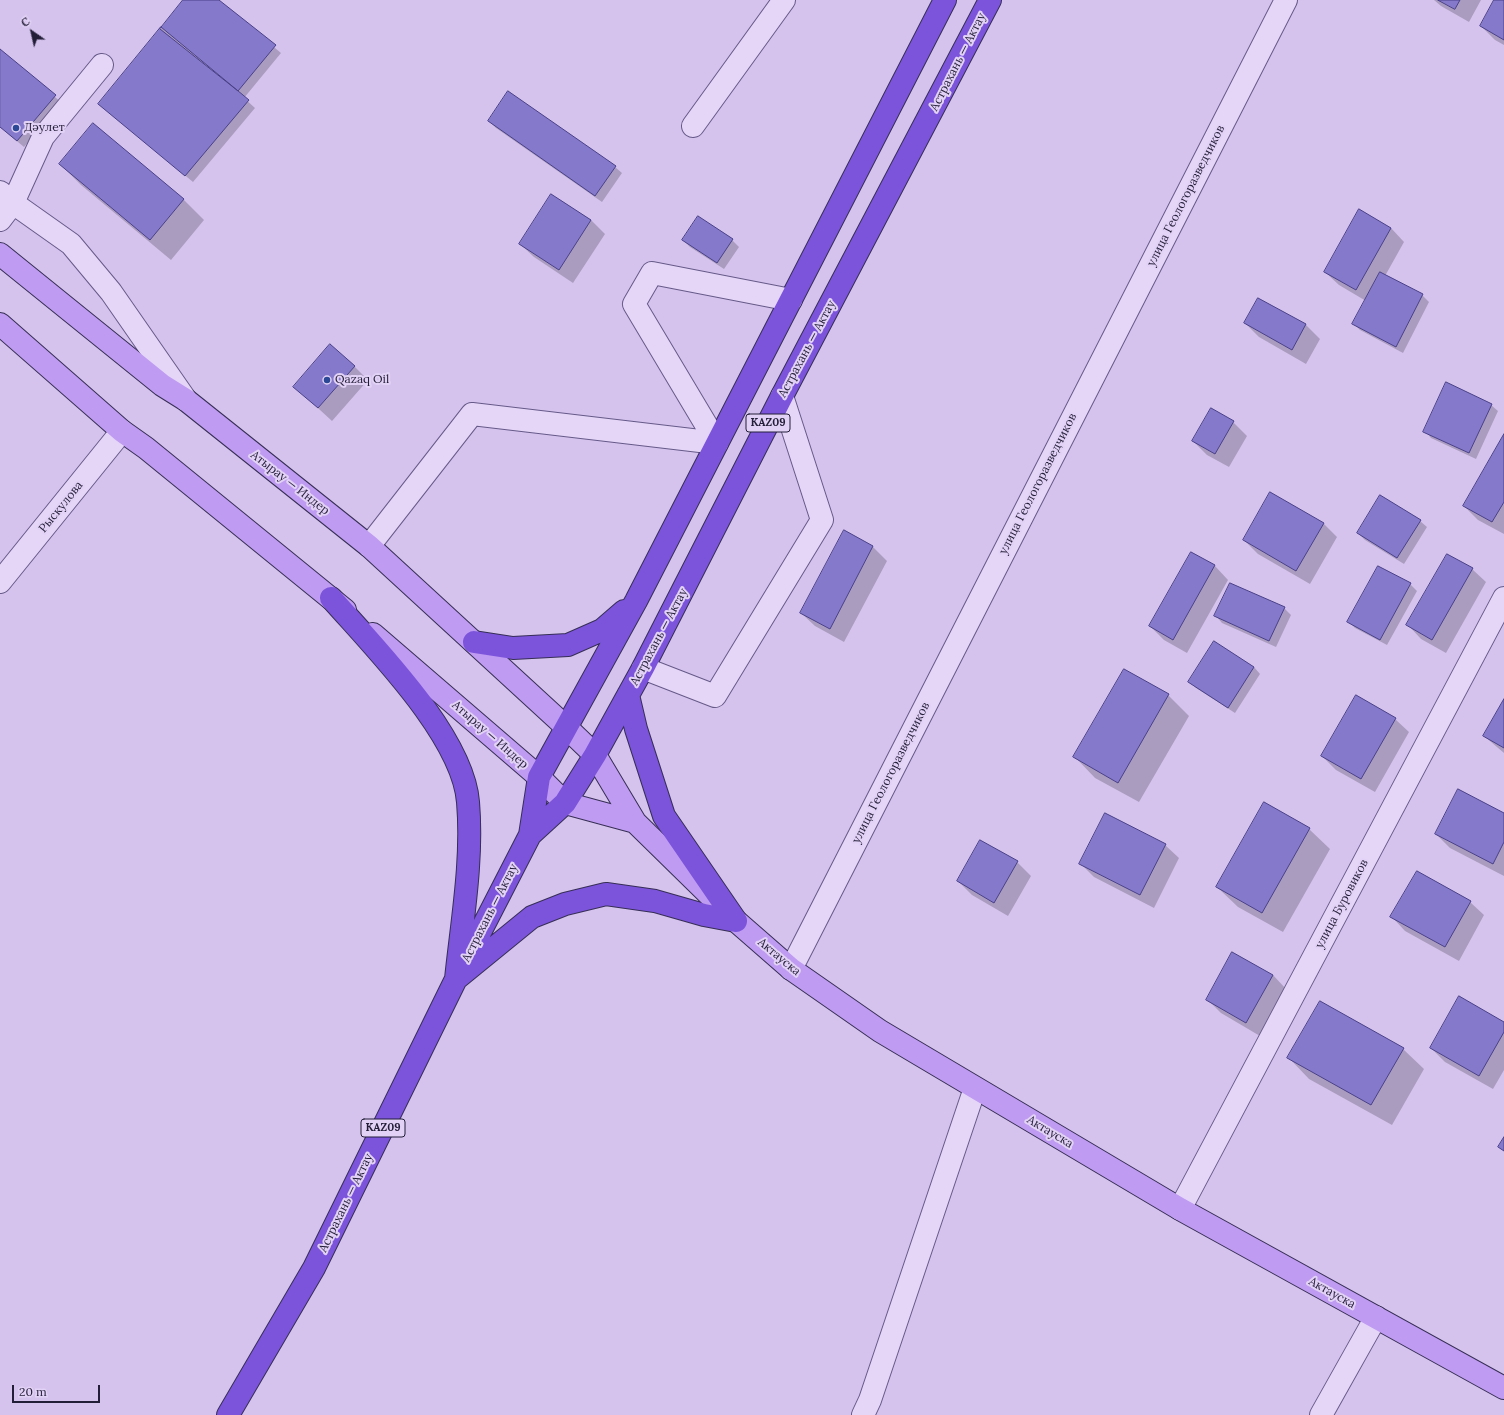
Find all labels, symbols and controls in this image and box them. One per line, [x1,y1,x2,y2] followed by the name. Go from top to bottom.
[927,11,989,113] street label: Астрахань — Актау
[12,12,52,52] north arrow
[18,14,32,30] text: С
[24,121,65,135] place label: Дәулет
[11,123,21,133] marker: Дәулет
[1144,123,1228,269] street label: улица Геологоразведчиков
[775,298,839,400] street label: Астрахань — Актау
[335,373,389,387] place label: Qazaq Oil
[322,375,332,385] marker: Qazaq Oil
[996,411,1080,557] street label: улица Геологоразведчиков
[746,414,790,432] road number: KAZ09
[248,448,332,518] street label: Атырау — Индер
[36,478,86,536] street label: Рыскулова
[627,586,691,688] street label: Астрахань — Актау
[449,698,531,772] street label: Атырау — Индер
[849,700,933,846] street label: улица Геологоразведчиков
[1312,857,1372,951] street label: улица Буровиков
[459,862,521,964] street label: Астрахань — Актау
[755,935,803,979] street label: Актауска
[1024,1113,1076,1151] street label: Актауска
[361,1119,405,1137] road number: KAZ09
[316,1151,376,1255] street label: Астрахань — Актау
[1306,1274,1358,1312] street label: Актауска
[14,1377,102,1403] scale bar
[19,1384,47,1399] text: 20 m

